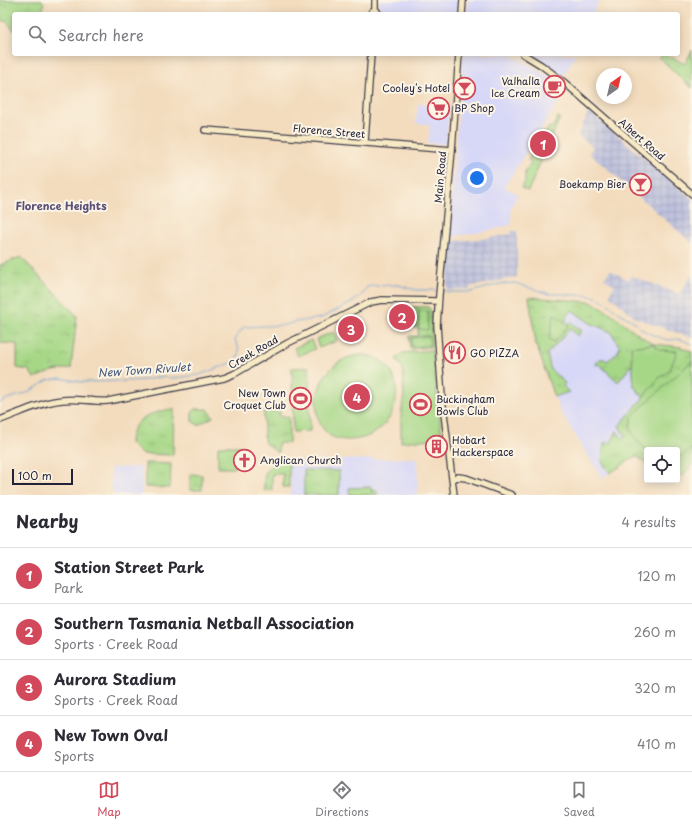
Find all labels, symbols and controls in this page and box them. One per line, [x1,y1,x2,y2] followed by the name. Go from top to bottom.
[12,12,680,56] search box
[26,23,48,45] icon: search
[58,23,144,46] text: Search here
[596,68,632,104] north arrow
[491,73,541,100] place label: Valhalla Ice Cream
[542,74,568,100] cafe icon: Valhalla Ice Cream
[452,75,478,101] bar icon: Cooley's Hotel
[382,80,450,95] place label: Cooley's Hotel
[425,95,451,121] supermarket icon: BP Shop
[454,100,494,115] place label: BP Shop
[616,114,669,163] street label: Albert Road
[292,120,366,141] street label: Florence Street
[530,129,556,159] pin: 1
[430,150,449,203] street label: Main Road
[467,168,487,188] your location
[628,171,654,197] bar icon: Boekamp Bier
[559,176,626,191] place label: Boekamp Bier
[16,197,107,214] district label: Florence Heights
[389,302,415,332] pin: 2
[338,314,364,344] pin: 3
[225,331,281,372] street label: Creek Road
[441,340,467,366] restaurant icon: GO PIZZA
[470,345,519,360] place label: GO PIZZA
[97,358,192,381] water label: New Town Rivulet
[344,382,370,412] pin: 4
[224,385,286,412] place label: New Town Croquet Club
[288,386,314,412] sports icon: New Town Croquet Club
[436,391,495,418] place label: Buckingham Bowls Club
[407,392,433,418] sports icon: Buckingham Bowls Club
[452,432,514,459] place label: Hobart Hackerspace
[424,433,450,459] building icon: Hobart Hackerspace
[231,447,257,473] church icon: Anglican Church
[644,447,680,483] map controls
[644,447,680,483] button: locate
[260,452,341,467] place label: Anglican Church
[12,467,73,486] scale bar
[18,467,52,484] text: 100 m
[16,508,78,534] text: Nearby
[622,512,676,531] text: 4 results
[54,555,204,578] text: Station Street Park
[26,566,32,585] text: 1
[637,566,676,585] text: 120 m
[54,578,83,597] text: Park
[54,611,354,634] text: Southern Tasmania Netball Association
[24,622,34,641] text: 2
[634,622,676,641] text: 260 m
[54,634,178,653] text: Sports · Creek Road
[54,667,176,690] text: Aurora Stadium
[25,678,33,697] text: 3
[634,678,676,697] text: 320 m
[54,690,178,709] text: Sports · Creek Road
[54,723,168,746] text: New Town Oval
[25,734,33,753] text: 4
[637,734,676,753] text: 410 m
[54,746,94,765] text: Sports
[97,779,121,820] tab: Map
[315,779,369,820] tab: Directions
[563,779,595,820] tab: Saved

